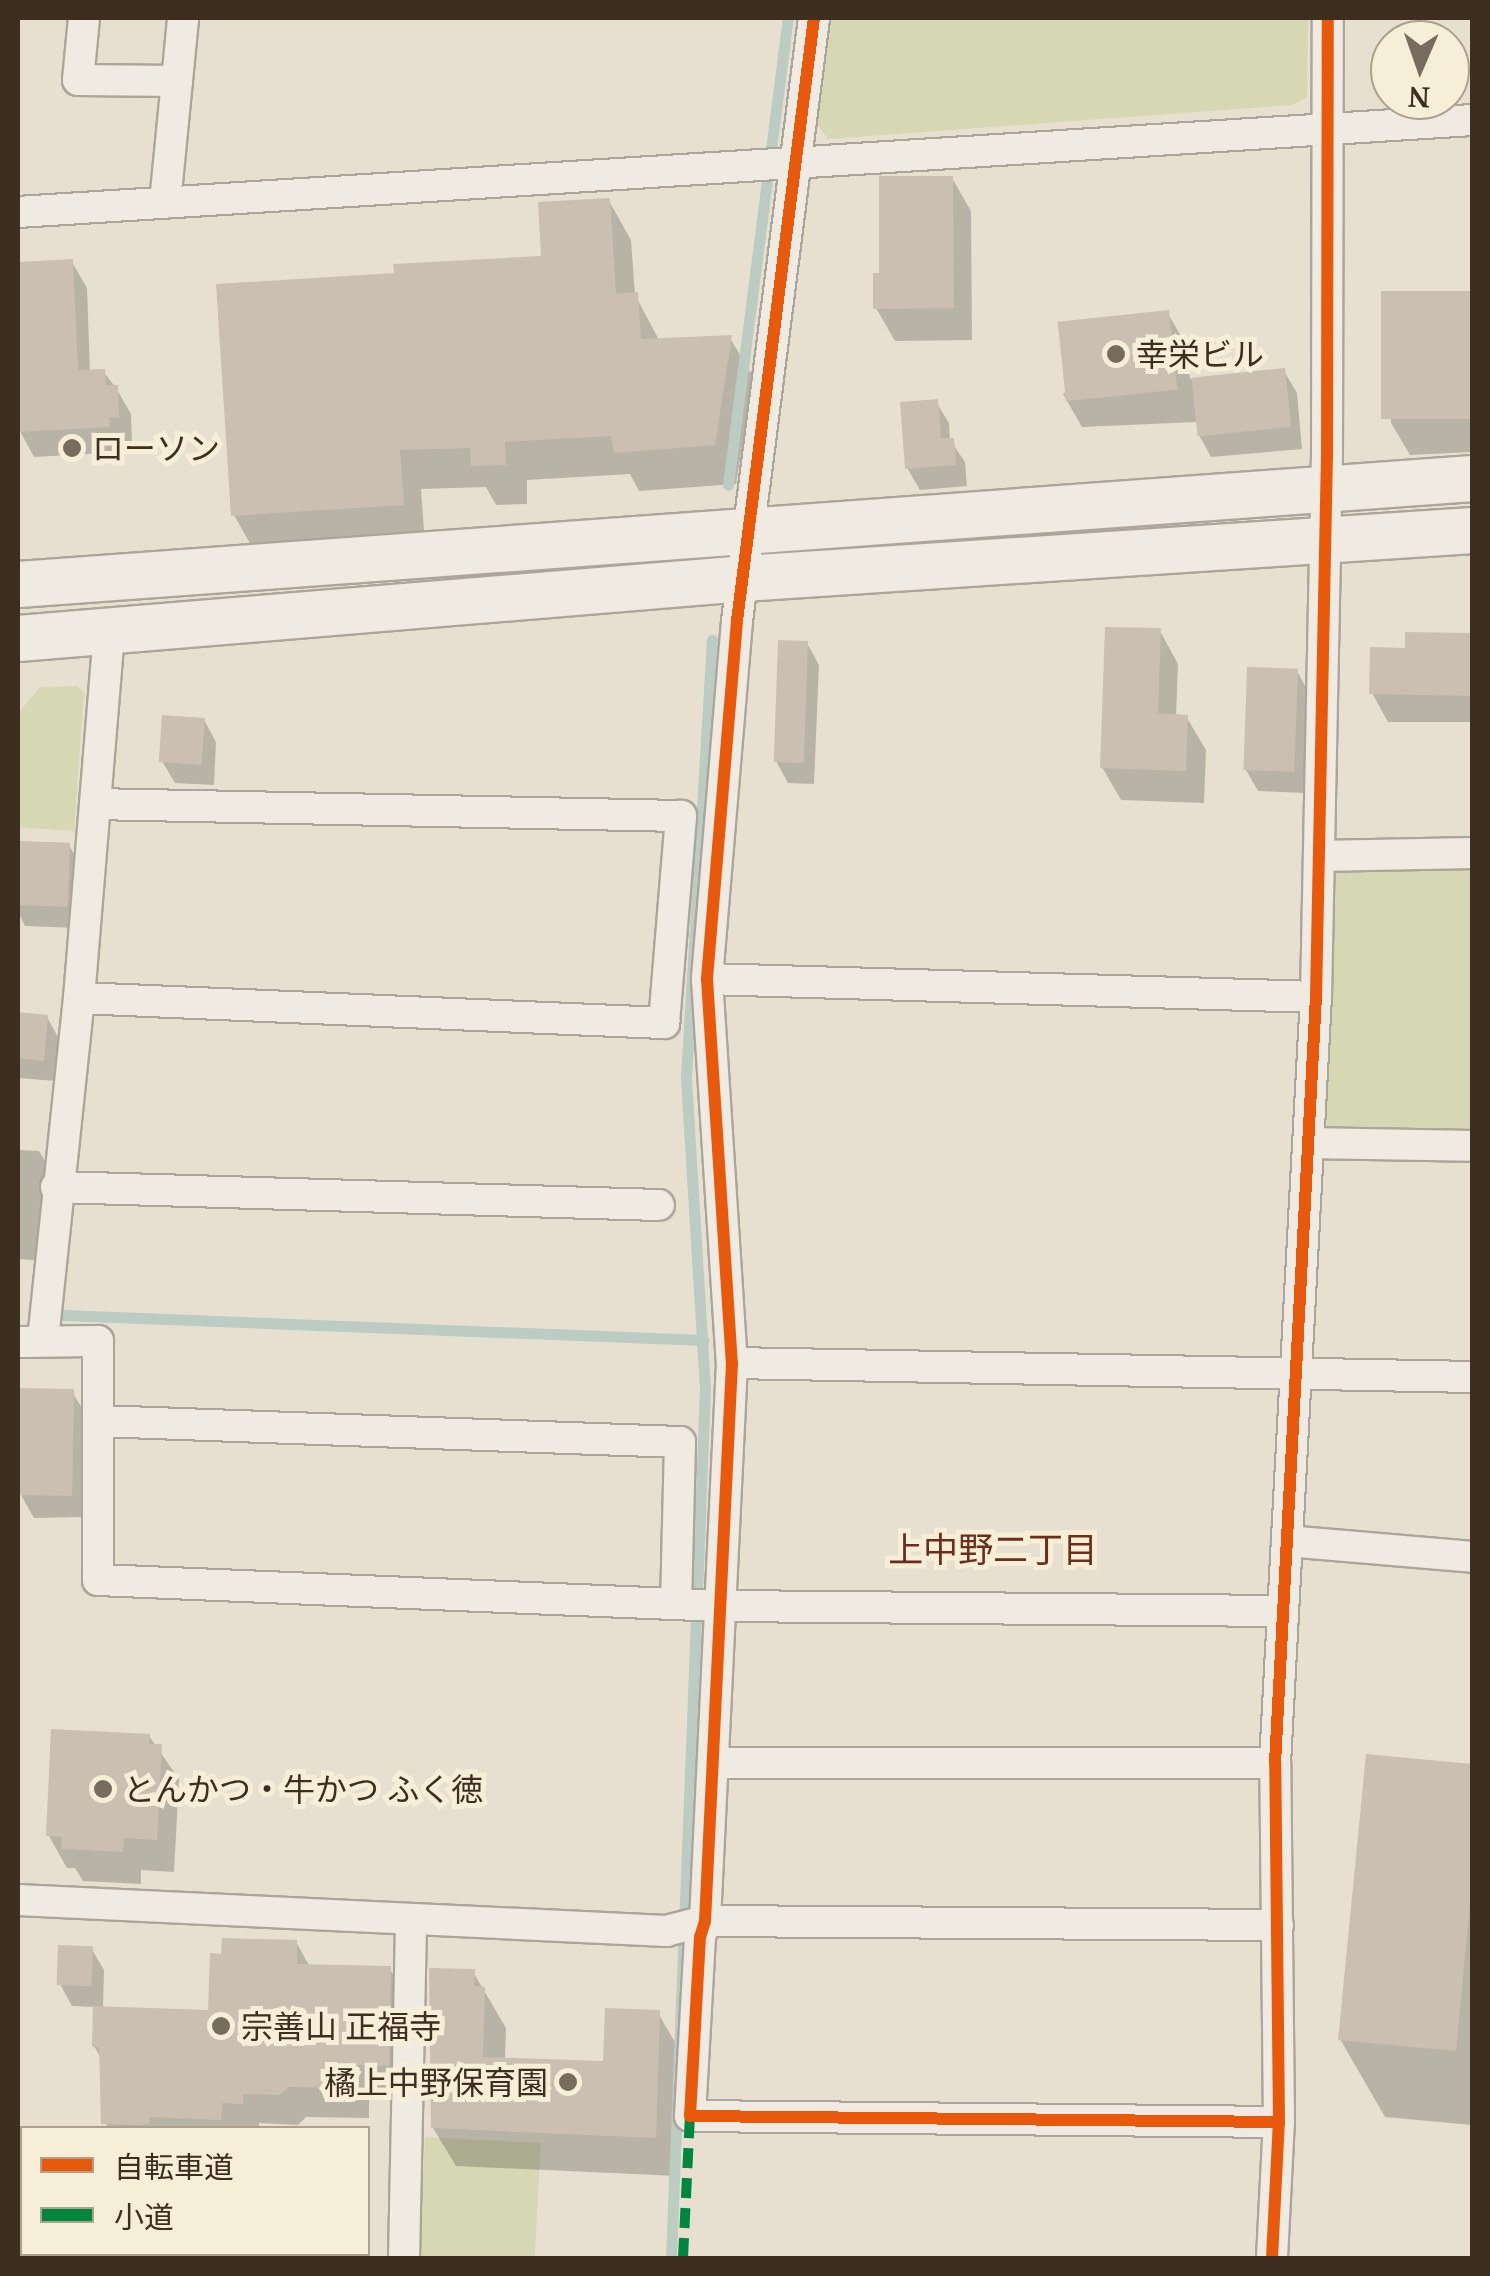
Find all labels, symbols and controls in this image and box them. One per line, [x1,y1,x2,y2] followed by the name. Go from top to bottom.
[1370,20,1470,120] north arrow
[1407,79,1431,117] text: N
[1136,335,1264,373] place label: 幸栄ビル
[1105,343,1127,365] marker: 幸栄ビル
[92,429,220,467] place label: ローソン
[61,437,83,459] marker: ローソン
[888,1528,1098,1570] district label: 上中野二丁目
[123,1770,483,1808] place label: とんかつ・牛かつ ふく徳
[92,1778,114,1800] marker: とんかつ・牛かつ ふく徳
[241,2007,441,2045] place label: 宗善山 正福寺
[210,2015,232,2037] marker: 宗善山 正福寺
[324,2063,548,2101] place label: 橘上中野保育園
[557,2071,579,2093] marker: 橘上中野保育園
[20,2126,370,2256] legend
[114,2146,234,2187] text: 自転車道
[114,2196,174,2237] text: 小道

